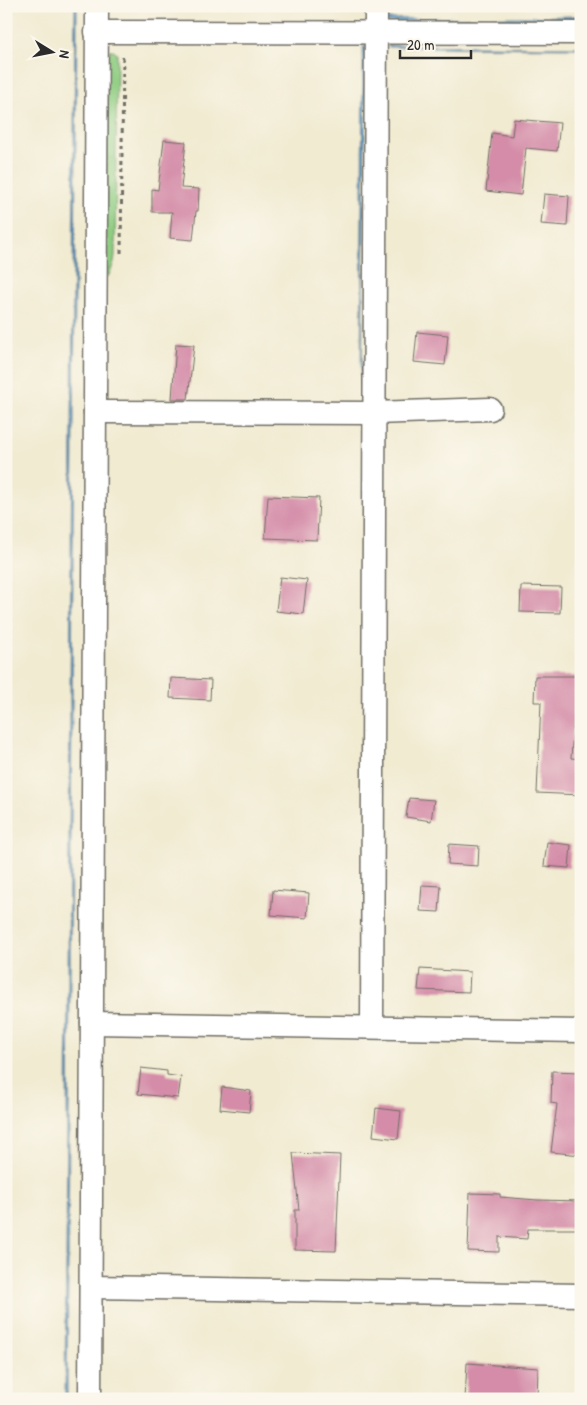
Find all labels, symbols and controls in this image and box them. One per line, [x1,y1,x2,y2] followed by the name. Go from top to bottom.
[28,28,78,78] north arrow
[400,28,471,60] scale bar
[407,34,434,55] text: 20 m
[55,49,75,60] text: N

